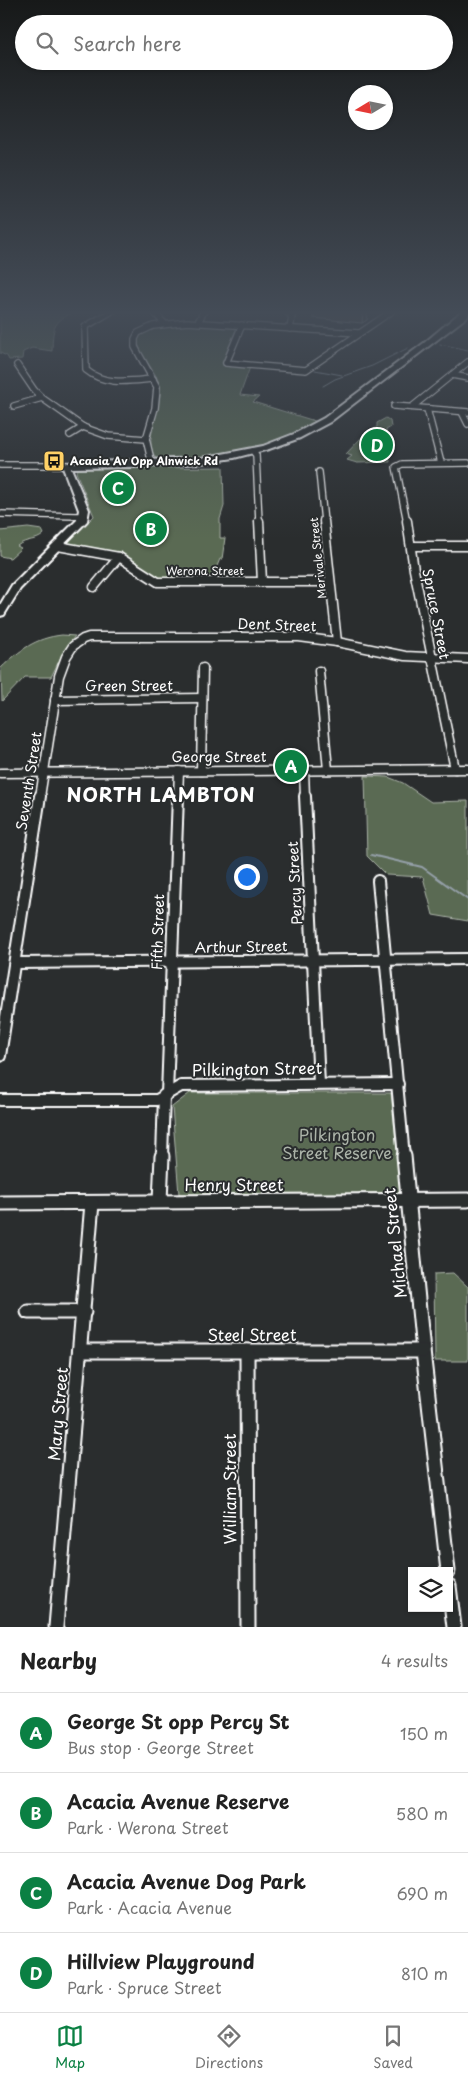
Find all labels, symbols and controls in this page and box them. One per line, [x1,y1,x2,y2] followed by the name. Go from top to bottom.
[15,15,453,70] search box
[33,29,61,57] icon: search
[73,29,182,57] text: Search here
[348,85,393,130] north arrow
[361,426,393,464] pin: D
[42,449,66,473] bus stop icon: Acacia Av Opp Alnwick Rd
[70,452,218,469] place label: Acacia Av Opp Alnwick Rd
[102,469,134,507] pin: C
[135,510,167,548] pin: B
[305,516,330,600] street label: Merivale Street
[166,562,244,579] street label: Werona Street
[417,567,456,661] street label: Spruce Street
[237,613,317,636] street label: Dent Street
[85,675,173,696] street label: Green Street
[10,730,47,832] street label: Seventh Street
[172,746,267,767] street label: George Street
[275,747,307,785] pin: A
[66,780,256,808] district label: NORTH LAMBTON
[282,840,307,925] street label: Percy Street
[234,864,260,890] your location
[146,893,169,970] street label: Fifth Street
[194,935,288,958] street label: Arthur Street
[192,1055,323,1081] street label: Pilkington Street
[282,1122,392,1164] park label: Pilkington Street Reserve
[184,1172,284,1196] street label: Henry Street
[376,1186,412,1300] street label: Michael Street
[207,1322,297,1346] street label: Steel Street
[41,1366,73,1462] street label: Mary Street
[217,1433,241,1544] street label: William Street
[408,1567,453,1612] map controls
[408,1567,453,1612] button: layers
[20,1644,97,1676] text: Nearby
[381,1648,448,1672] text: 4 results
[67,1707,290,1735] text: George St opp Percy St
[30,1721,42,1745] text: A
[400,1721,448,1745] text: 150 m
[67,1735,254,1759] text: Bus stop · George Street
[67,1787,289,1815] text: Acacia Avenue Reserve
[31,1801,41,1825] text: B
[396,1801,448,1825] text: 580 m
[67,1815,229,1839] text: Park · Werona Street
[67,1867,306,1895] text: Acacia Avenue Dog Park
[30,1881,42,1905] text: C
[397,1881,448,1905] text: 690 m
[67,1895,232,1919] text: Park · Acacia Avenue
[67,1947,255,1975] text: Hillview Playground
[30,1961,42,1985] text: D
[401,1961,448,1985] text: 810 m
[67,1975,222,1999] text: Park · Spruce Street
[55,2022,85,2073] tab: Map
[195,2022,263,2073] tab: Directions
[373,2022,413,2073] tab: Saved

